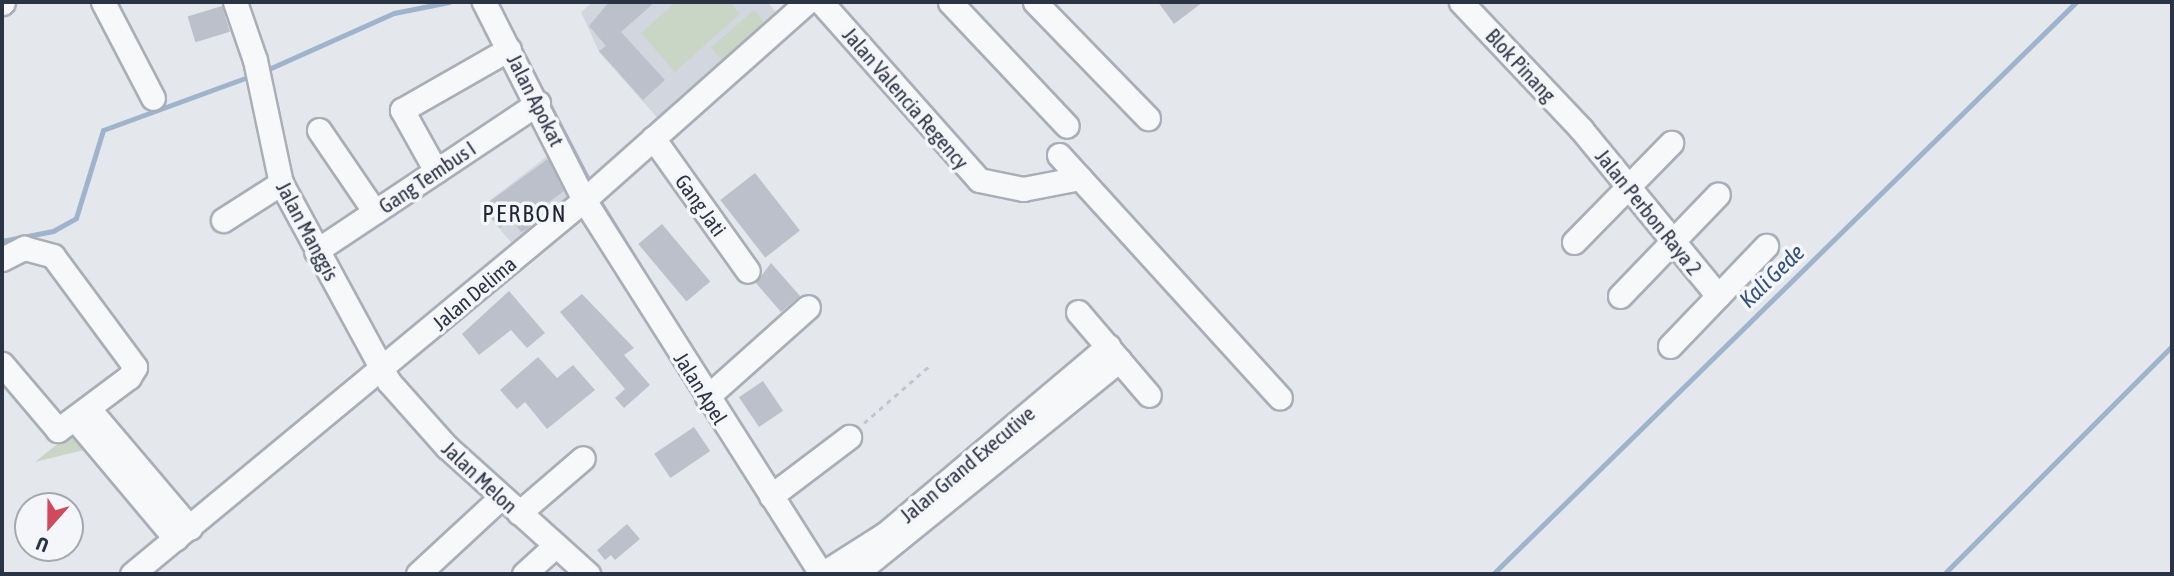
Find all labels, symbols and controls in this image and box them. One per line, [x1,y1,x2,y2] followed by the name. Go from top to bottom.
[838,22,974,174] street label: Jalan Valencia Regency
[1481,23,1561,107] street label: Blok Pinang
[502,50,570,150] street label: Jalan Apokat
[374,135,480,219] street label: Gang Tembus I
[1591,144,1707,280] street label: Jalan Perbon Raya 2
[670,169,732,241] street label: Gang Jati
[271,177,345,285] street label: Jalan Manggis
[483,200,567,228] district label: PERBON
[1734,238,1810,314] water label: Kali Gede
[427,251,521,335] street label: Jalan Delima
[669,347,733,429] street label: Jalan Apel
[895,400,1039,528] street label: Jalan Grand Executive
[437,436,523,518] street label: Jalan Melon
[14,492,84,562] north arrow
[33,532,51,557] text: U

